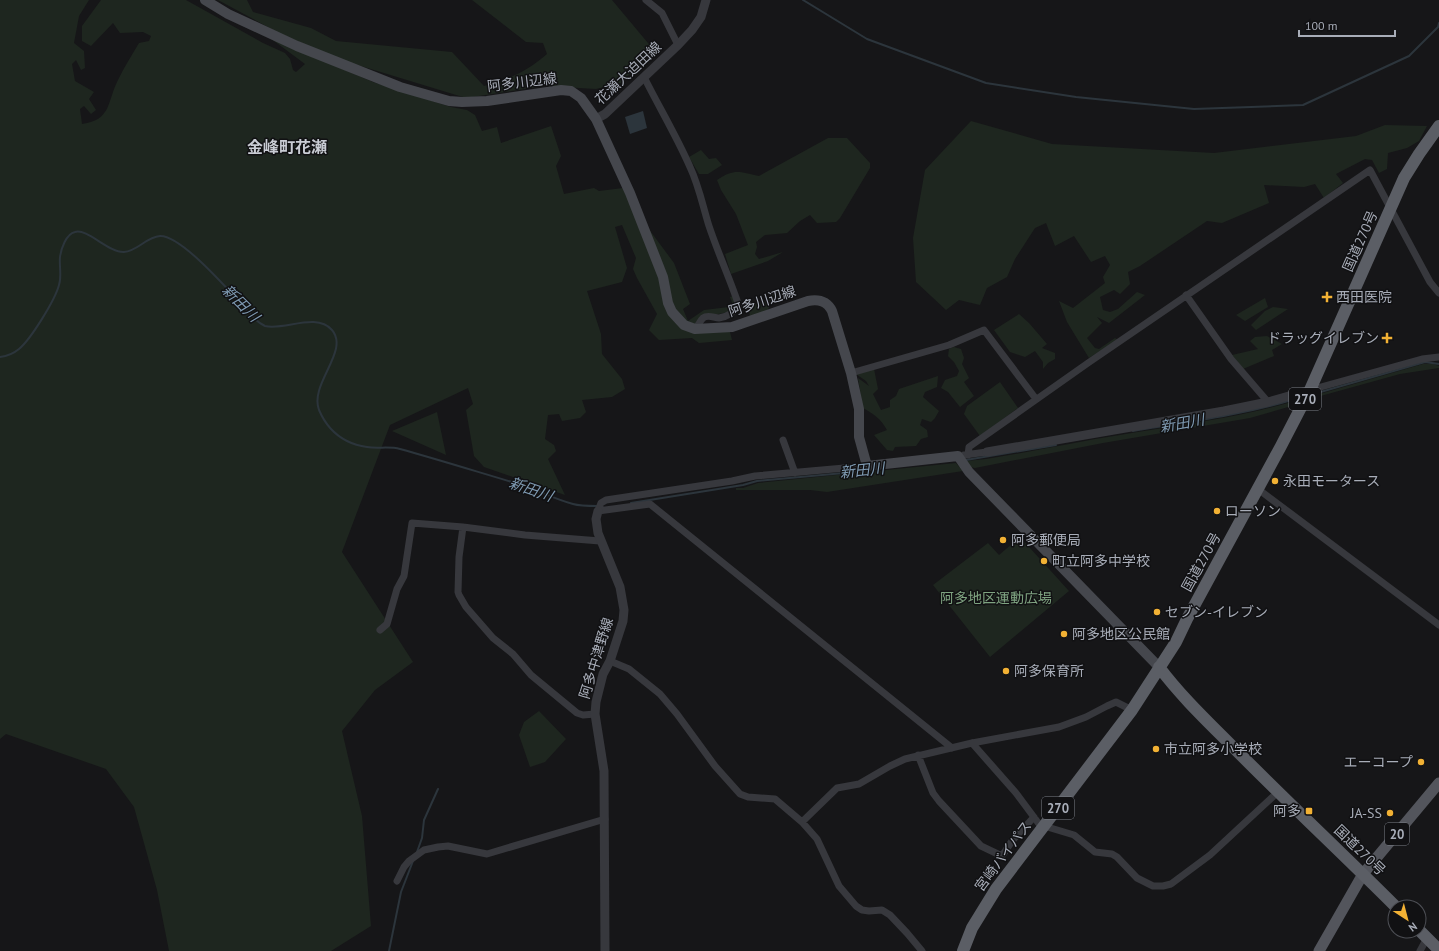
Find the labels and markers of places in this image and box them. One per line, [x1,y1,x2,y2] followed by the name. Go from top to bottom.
[1336,288,1392,306] place label: 西田医院
[1321,291,1333,303] marker: 西田医院
[1267,329,1379,347] place label: ドラッグイレブン
[1382,333,1392,343] marker: ドラッグイレブン
[1283,472,1380,490] place label: 永田モータース
[1270,476,1280,486] marker: 永田モータース
[1225,502,1281,520] place label: ローソン
[1212,506,1222,516] marker: ローソン
[1011,531,1081,549] place label: 阿多郵便局
[998,535,1008,545] marker: 阿多郵便局
[1052,552,1150,570] place label: 町立阿多中学校
[1039,556,1049,566] marker: 町立阿多中学校
[1165,603,1268,621] place label: セブン-イレブン
[1152,607,1162,617] marker: セブン-イレブン
[1072,625,1170,643] place label: 阿多地区公民館
[1059,629,1069,639] marker: 阿多地区公民館
[1014,662,1084,680] place label: 阿多保育所
[1001,666,1011,676] marker: 阿多保育所
[1164,740,1262,758] place label: 市立阿多小学校
[1151,744,1161,754] marker: 市立阿多小学校
[1344,753,1413,771] place label: エーコープ
[1416,757,1426,767] marker: エーコープ
[1273,802,1301,820] place label: 阿多
[1349,804,1382,822] place label: JA-SS
[1304,806,1314,816] marker: 阿多
[1385,808,1395,818] marker: JA-SS

